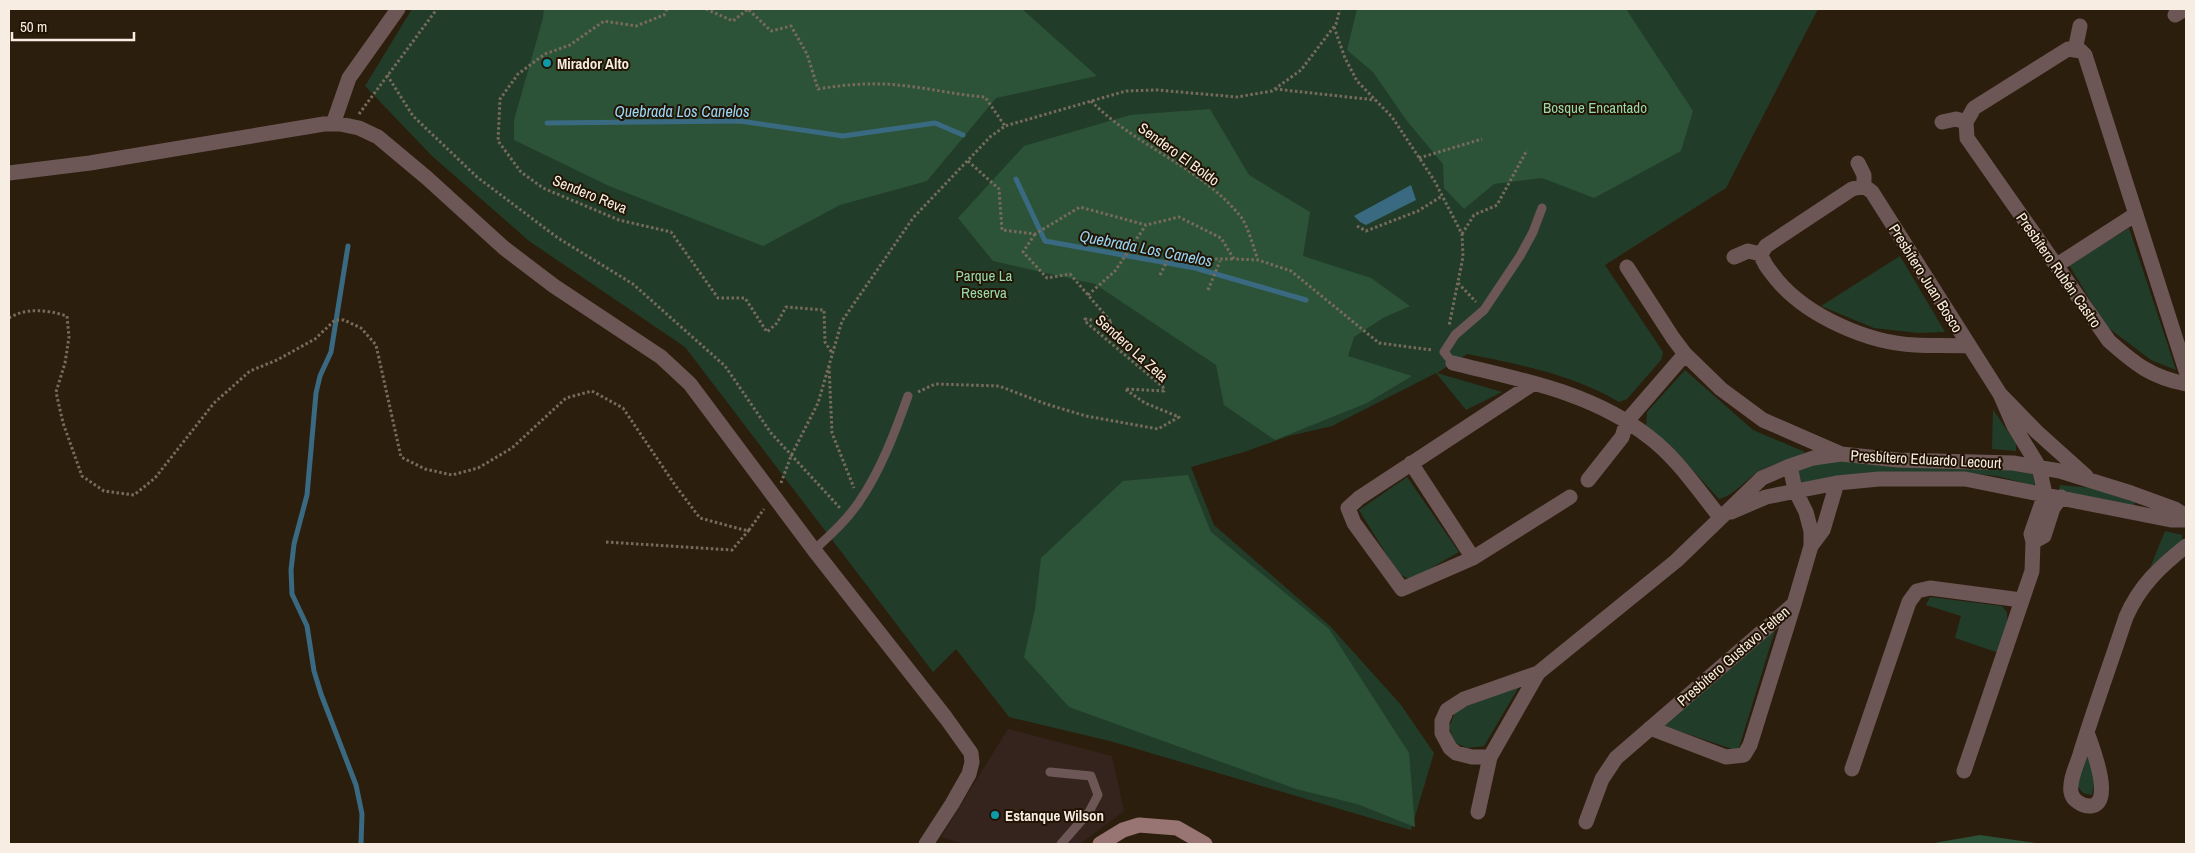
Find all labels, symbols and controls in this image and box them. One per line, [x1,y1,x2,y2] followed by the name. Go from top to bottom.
[12,10,135,42] scale bar
[20,16,47,37] text: 50 m
[557,53,629,74] place label: Mirador Alto
[541,57,553,69] marker: Mirador Alto
[1543,97,1647,118] park label: Bosque Encantado
[615,100,750,122] water label: Quebrada Los Canelos
[1134,117,1224,191] street label: Sendero El Boldo
[550,170,631,219] street label: Sendero Reva
[2011,208,2107,332] street label: Presbítero Rubén Castro
[1884,220,1968,336] street label: Presbítero Juan Bosco
[1078,224,1215,272] water label: Quebrada Los Canelos
[956,265,1013,303] park label: Parque La Reserva
[1091,310,1173,387] street label: Sendero La Zeta
[1850,445,2003,473] street label: Presbítero Eduardo Lecourt
[1672,601,1794,711] street label: Presbítero Gustavo Felten
[1005,805,1104,826] place label: Estanque Wilson
[989,809,1001,821] marker: Estanque Wilson

